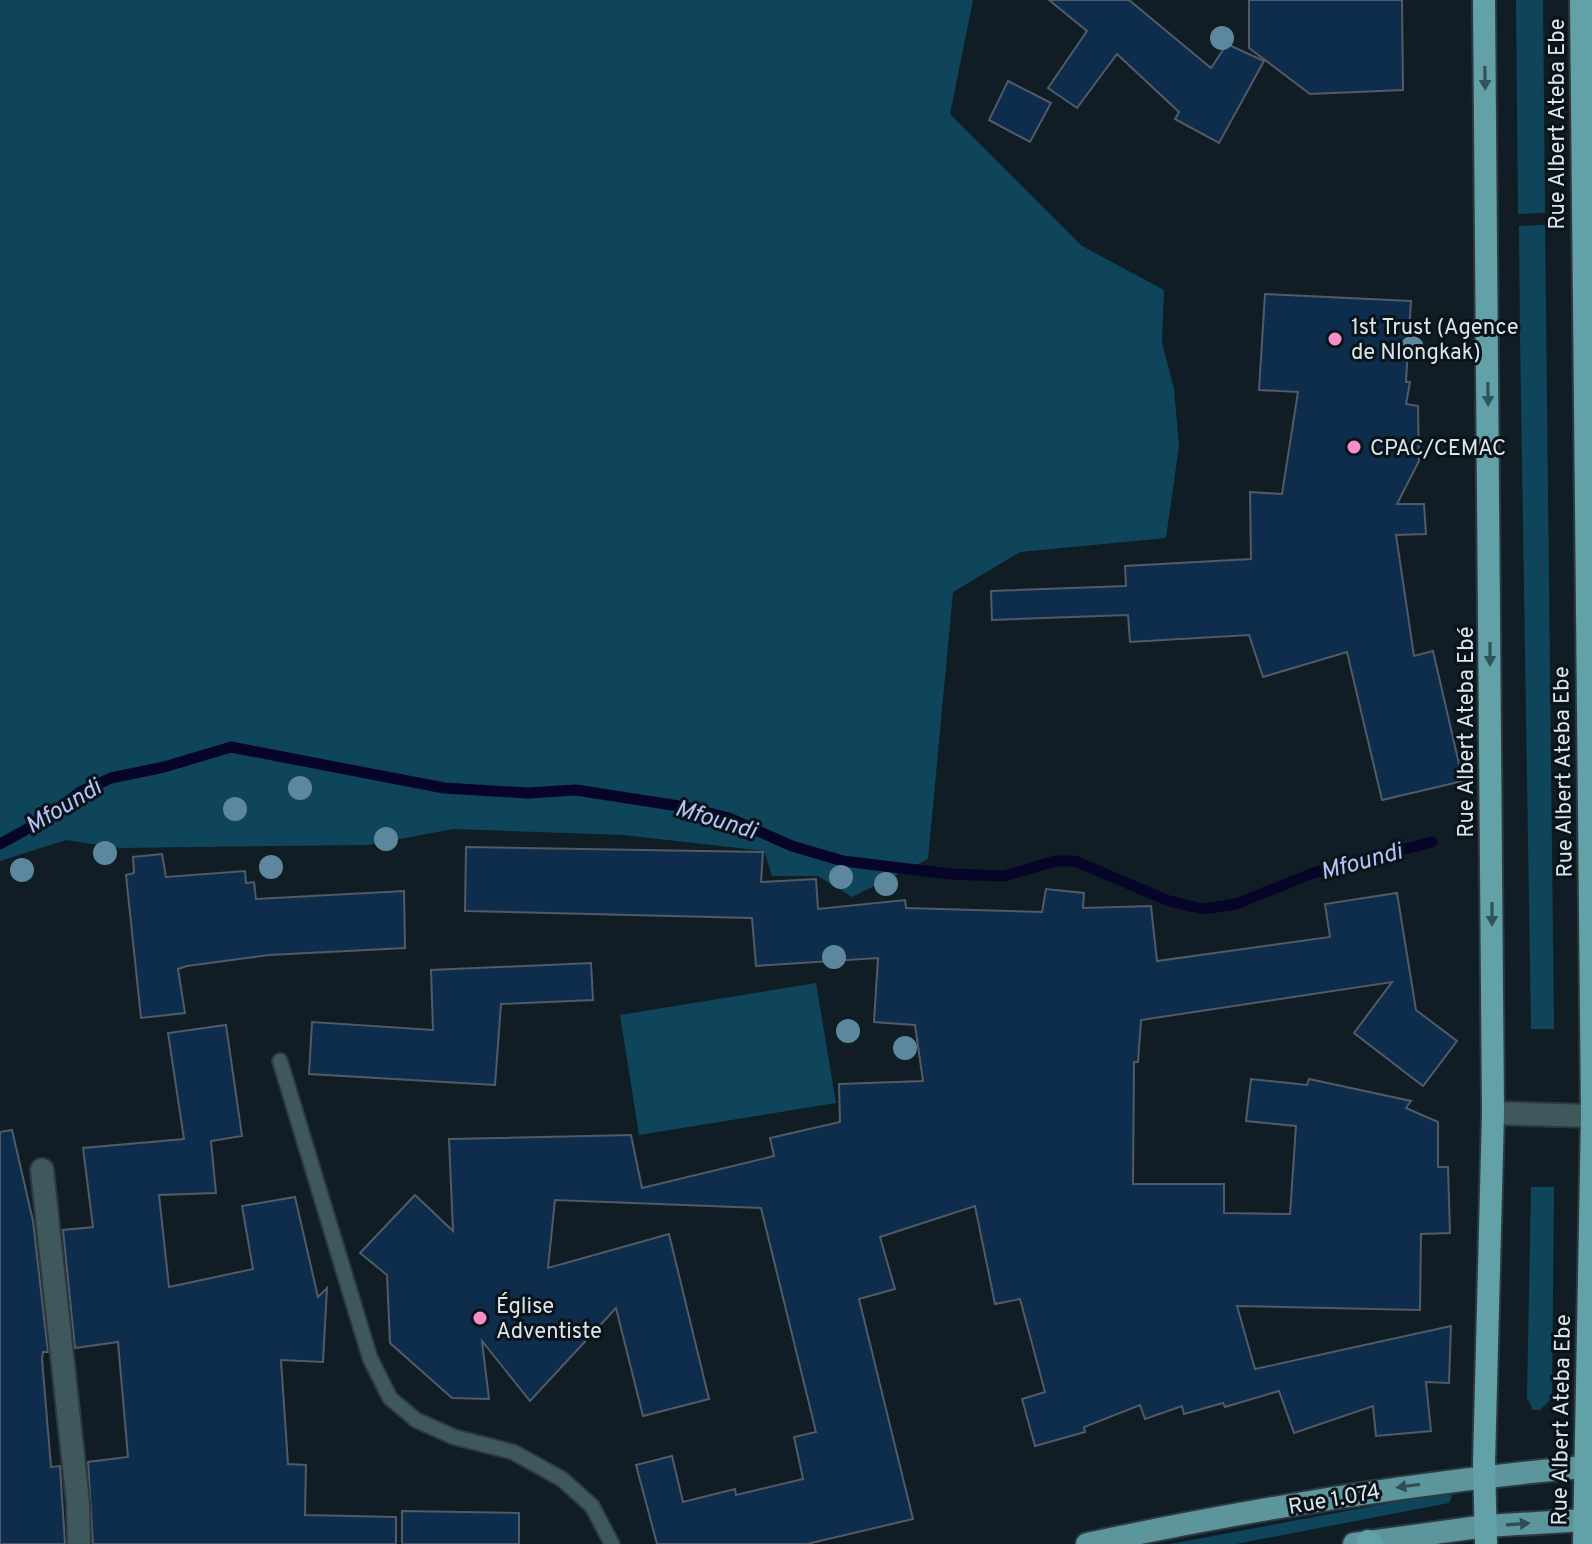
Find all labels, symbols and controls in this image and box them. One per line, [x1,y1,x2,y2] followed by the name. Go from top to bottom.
[1545,18,1572,230] street label: Rue Albert Ateba Ebe
[1478,66,1491,91] one-way arrow
[1351,315,1519,367] place label: 1st Trust (Agence de Nlongkak)
[1326,330,1344,348] marker: 1st Trust (Agence de Nlongkak)
[1482,382,1494,407] one-way arrow
[1370,436,1506,463] place label: CPAC/CEMAC
[1345,438,1363,456] marker: CPAC/CEMAC
[1454,626,1481,838] street label: Rue Albert Ateba Ebé
[1484,642,1496,667] one-way arrow
[1549,666,1580,878] street label: Rue Albert Ateba Ebe
[20,773,108,842] water label: Mfoundi
[671,794,761,848] water label: Mfoundi
[1317,837,1407,888] water label: Mfoundi
[1486,902,1498,927] one-way arrow
[496,1292,602,1346] place label: Église Adventiste
[471,1309,489,1327] marker: Église Adventiste
[1547,1314,1578,1526] street label: Rue Albert Ateba Ebe
[1286,1479,1383,1522] street label: Rue 1.074
[1395,1480,1420,1493] one-way arrow
[1506,1517,1531,1530] one-way arrow

